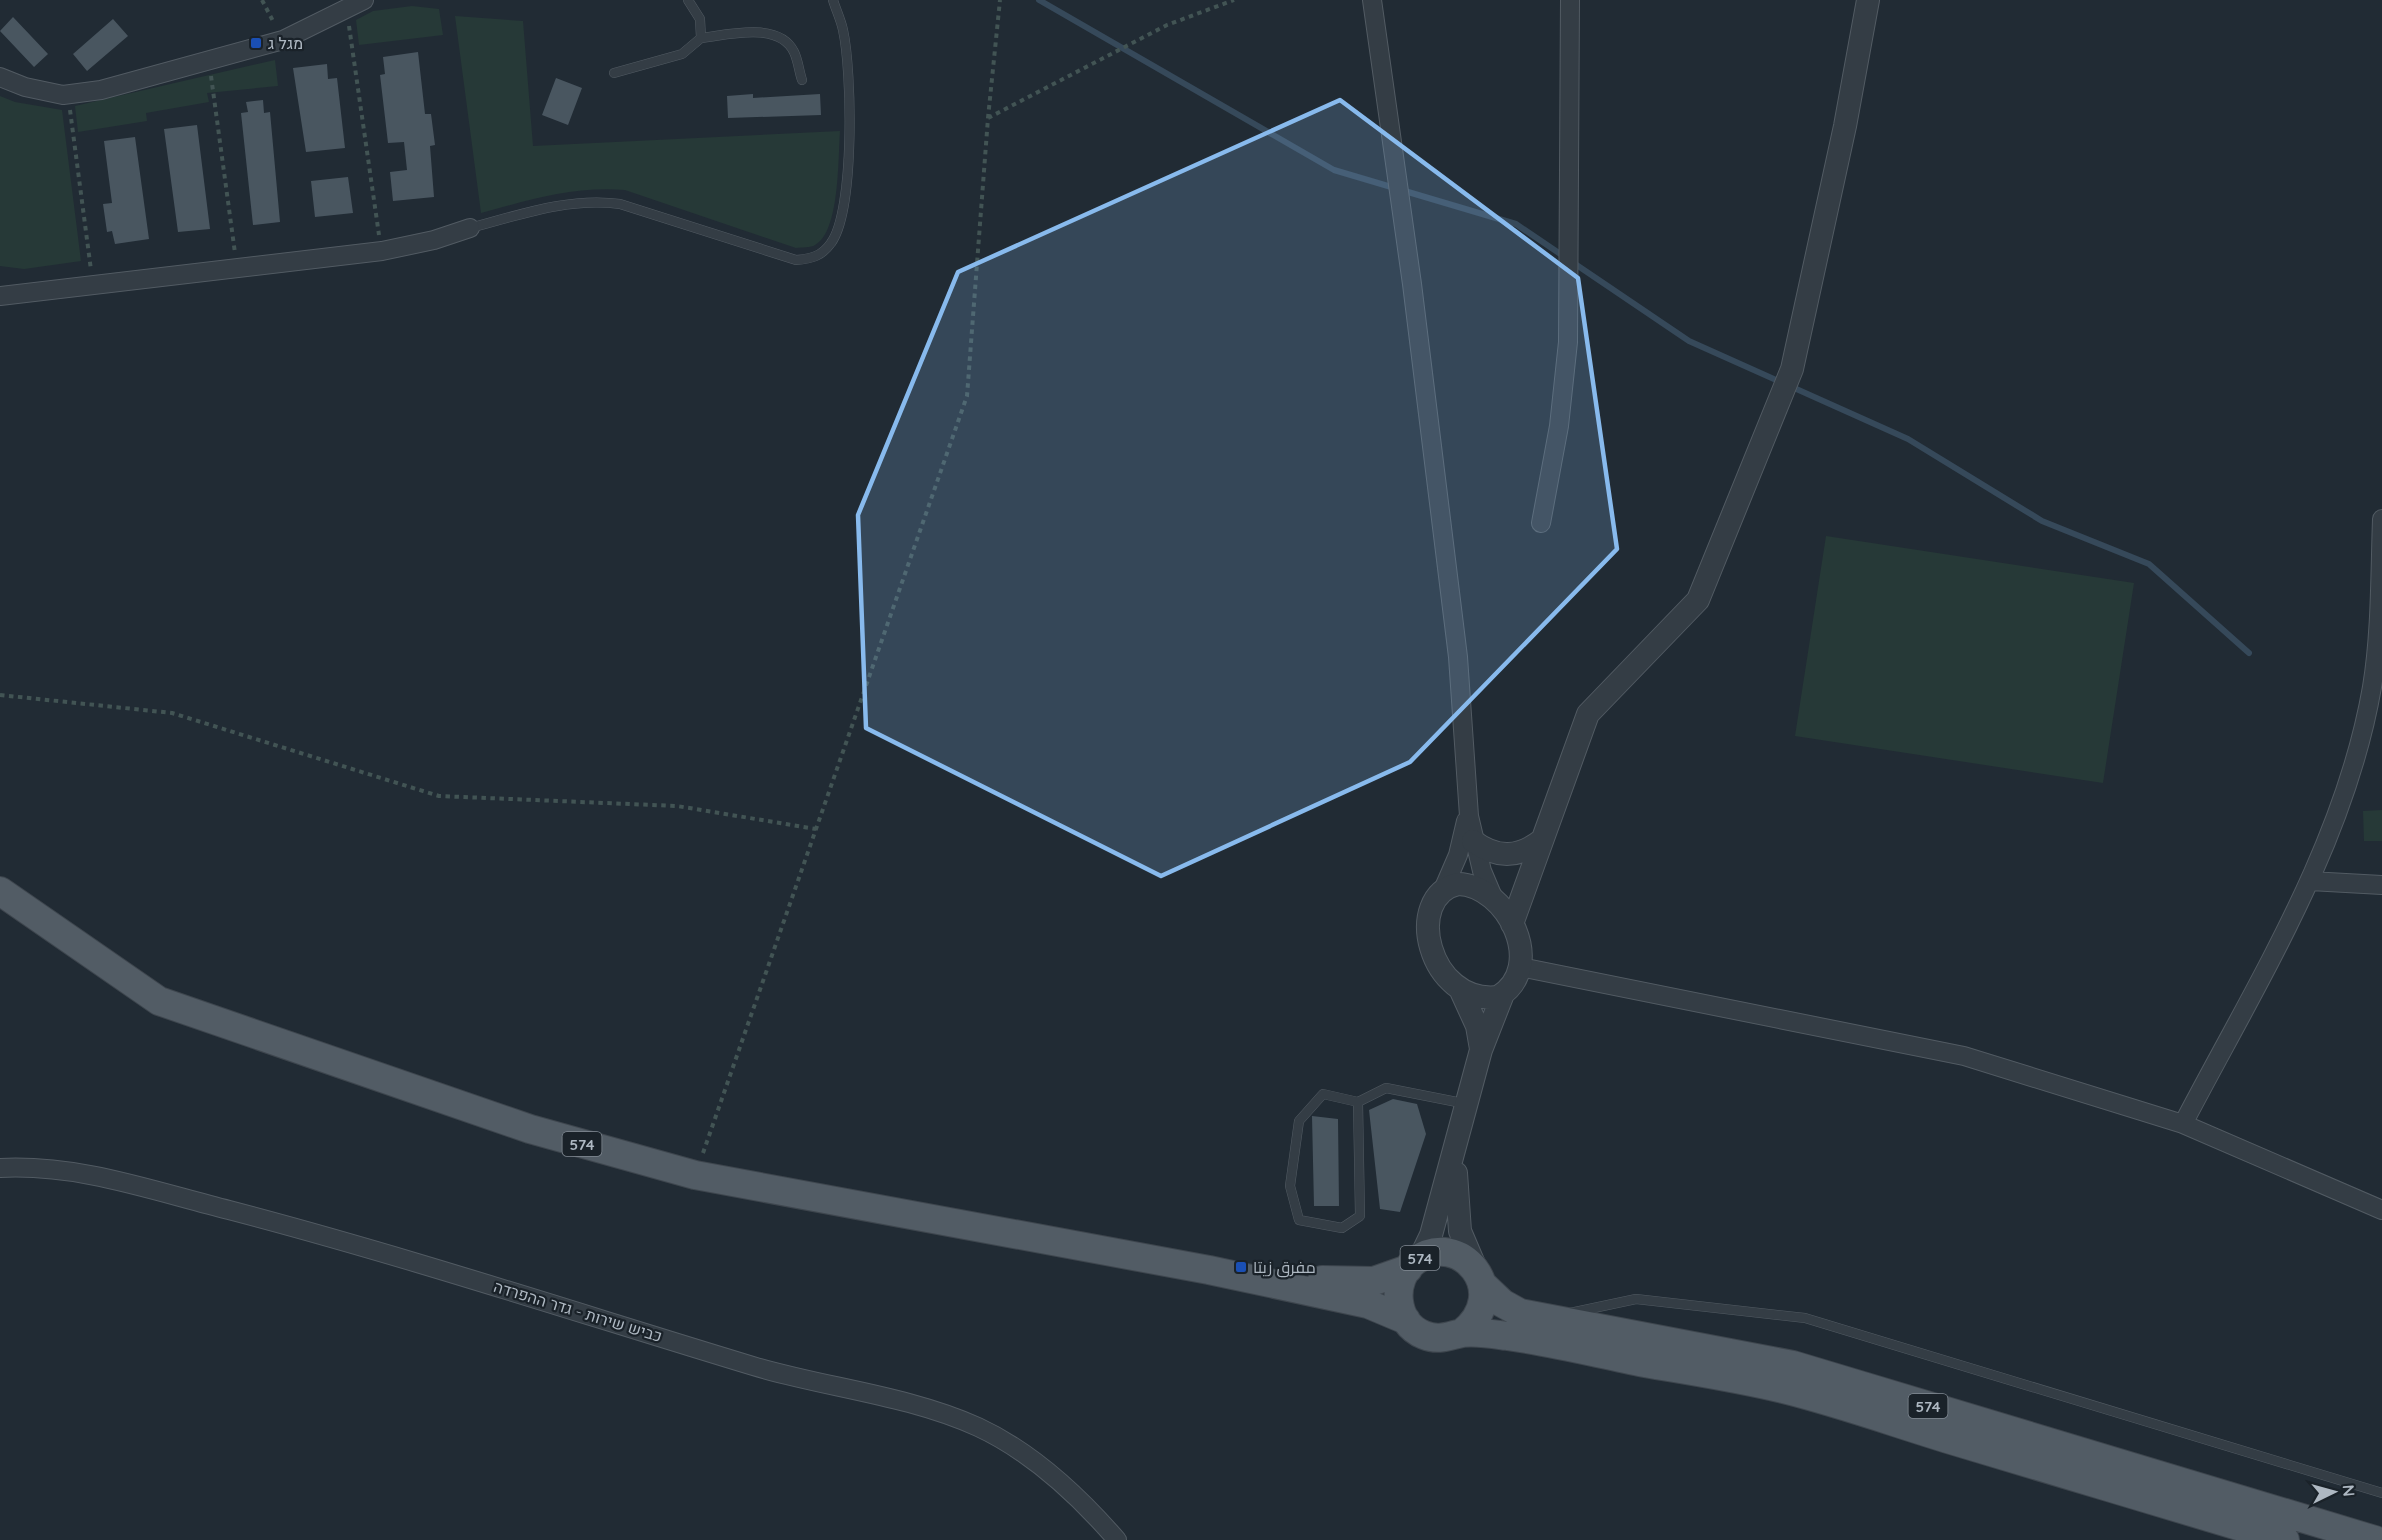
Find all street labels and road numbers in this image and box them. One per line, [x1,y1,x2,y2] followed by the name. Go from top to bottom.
[562,1132,602,1156] road number: 574
[1400,1246,1440,1270] road number: 574
[491,1276,665,1346] street label: כביש שירות - גדר ההפרדה
[1908,1394,1948,1418] road number: 574

